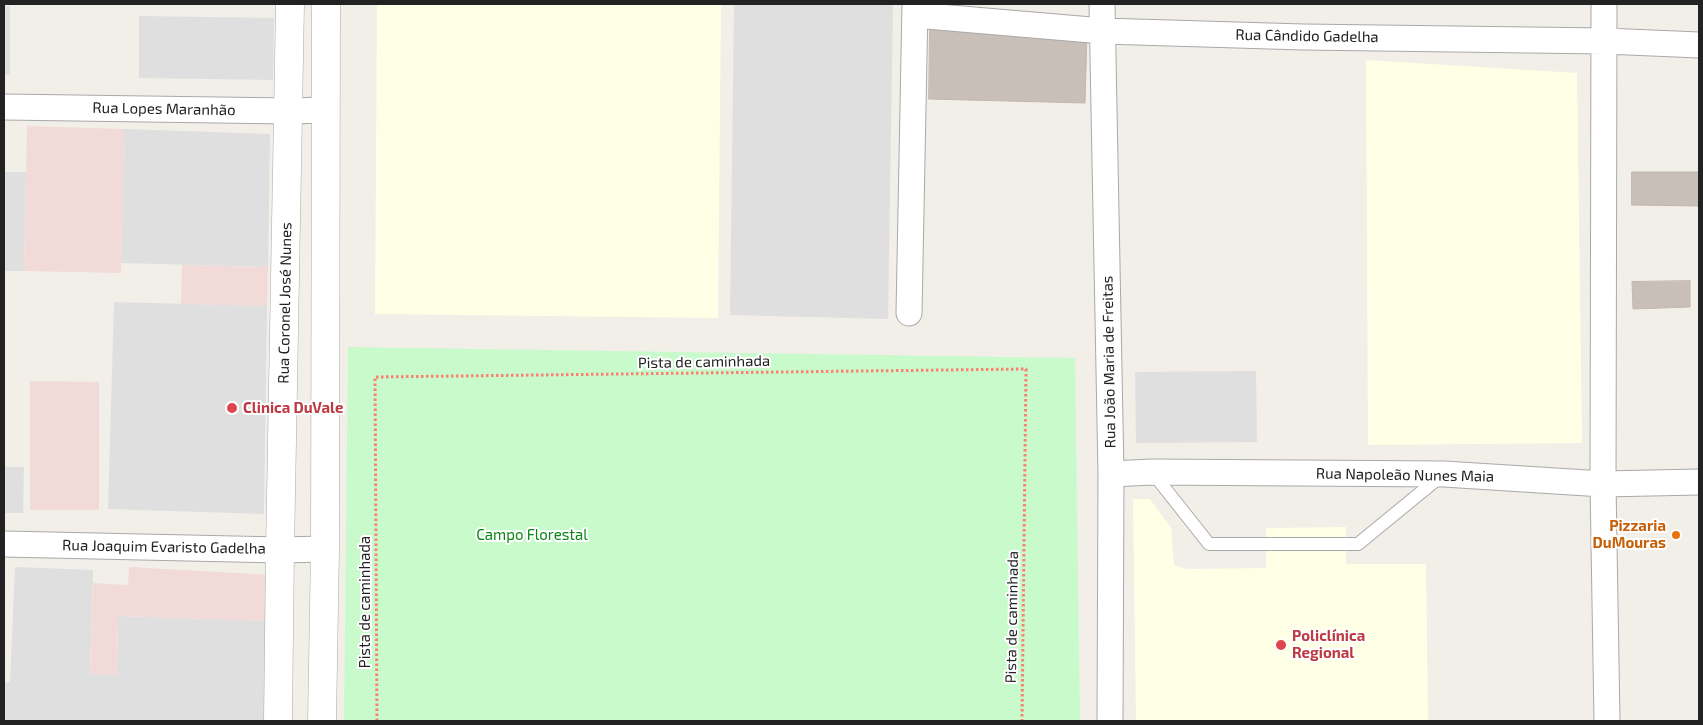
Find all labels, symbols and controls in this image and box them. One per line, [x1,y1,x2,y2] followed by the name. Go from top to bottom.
[1235,26,1379,46] street label: Rua Cândido Gadelha
[92,99,236,119] street label: Rua Lopes Maranhão
[275,222,295,384] street label: Rua Coronel José Nunes
[1098,275,1120,449] street label: Rua João Maria de Freitas
[638,352,770,372] street label: Pista de caminhada
[243,399,343,417] place label: Clinica DuVale
[225,401,239,415] marker: Clinica DuVale
[1316,464,1494,486] street label: Rua Napoleão Nunes Maia
[1593,517,1666,552] place label: Pizzaria DuMouras
[476,526,588,544] park label: Campo Florestal
[1670,529,1682,541] marker: Pizzaria DuMouras
[62,536,266,558] street label: Rua Joaquim Evaristo Gadelha
[356,536,374,668] street label: Pista de caminhada
[1002,551,1022,683] street label: Pista de caminhada
[1292,627,1365,662] place label: Policlínica Regional
[1274,638,1288,652] marker: Policlínica Regional

